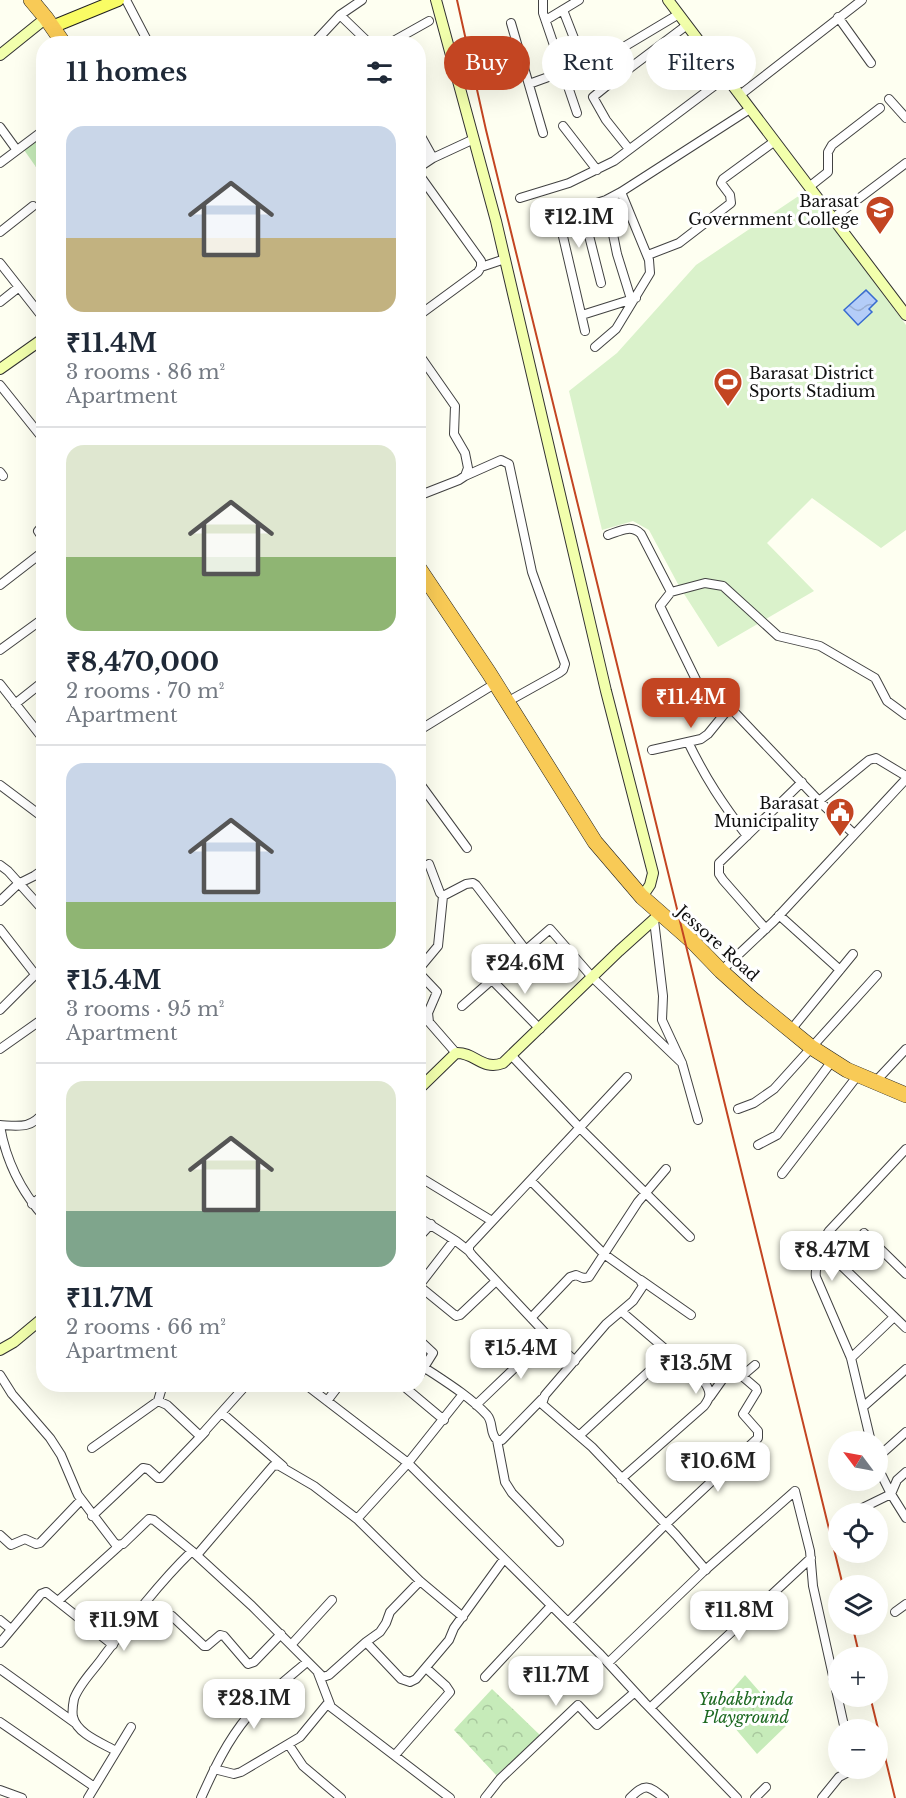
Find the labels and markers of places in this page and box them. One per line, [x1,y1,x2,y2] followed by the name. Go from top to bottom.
[688,191,859,229] place label: Barasat Government College
[864,194,896,236] school or university icon: Barasat Government College
[530,198,628,249] pin: ₹12.1M
[749,363,875,401] place label: Barasat District Sports Stadium
[712,366,744,408] sports icon: Barasat District Sports Stadium
[642,678,740,729] pin: ₹11.4M
[714,793,820,831] place label: Barasat Municipality
[824,796,856,838] public building icon: Barasat Municipality
[476,944,574,995] pin: ₹24.6M
[783,1231,881,1282] pin: ₹8.47M
[472,1329,570,1380] pin: ₹15.4M
[647,1344,745,1395] pin: ₹13.5M
[669,1442,767,1493] pin: ₹10.6M
[690,1591,788,1642] pin: ₹11.8M
[75,1601,173,1652] pin: ₹11.9M
[507,1656,605,1707] pin: ₹11.7M
[205,1679,303,1730] pin: ₹28.1M

